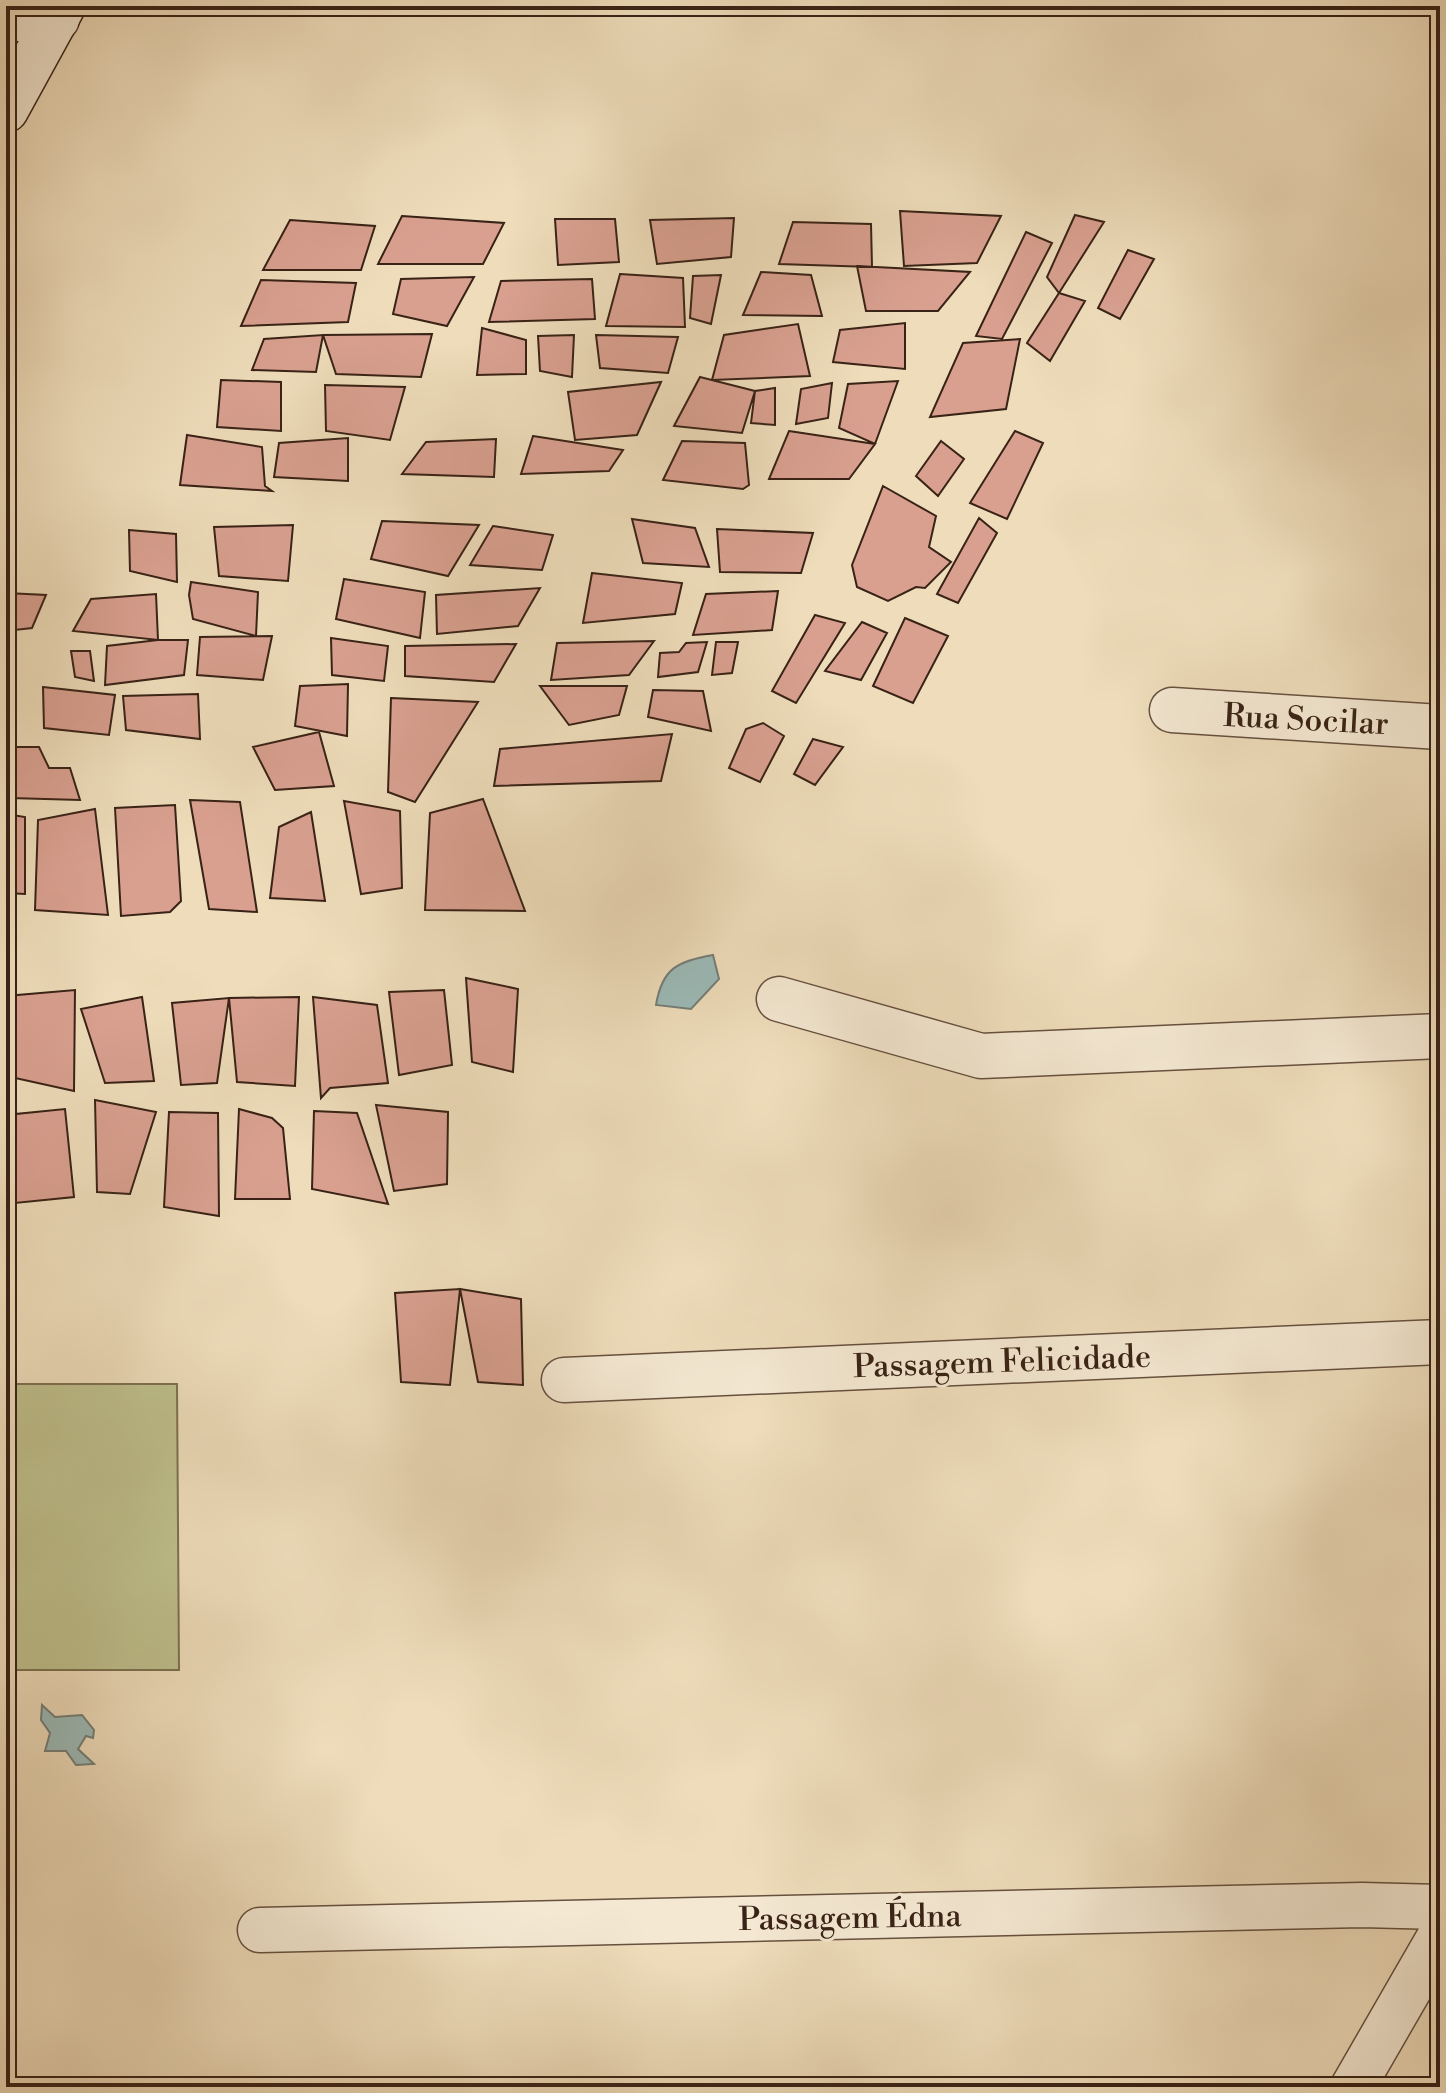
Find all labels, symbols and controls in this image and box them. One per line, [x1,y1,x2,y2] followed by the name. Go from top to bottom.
[1222,696,1390,744] street label: Rua Socilar
[852,1337,1152,1387] street label: Passagem Felicidade
[738,1894,963,1940] street label: Passagem Édna

